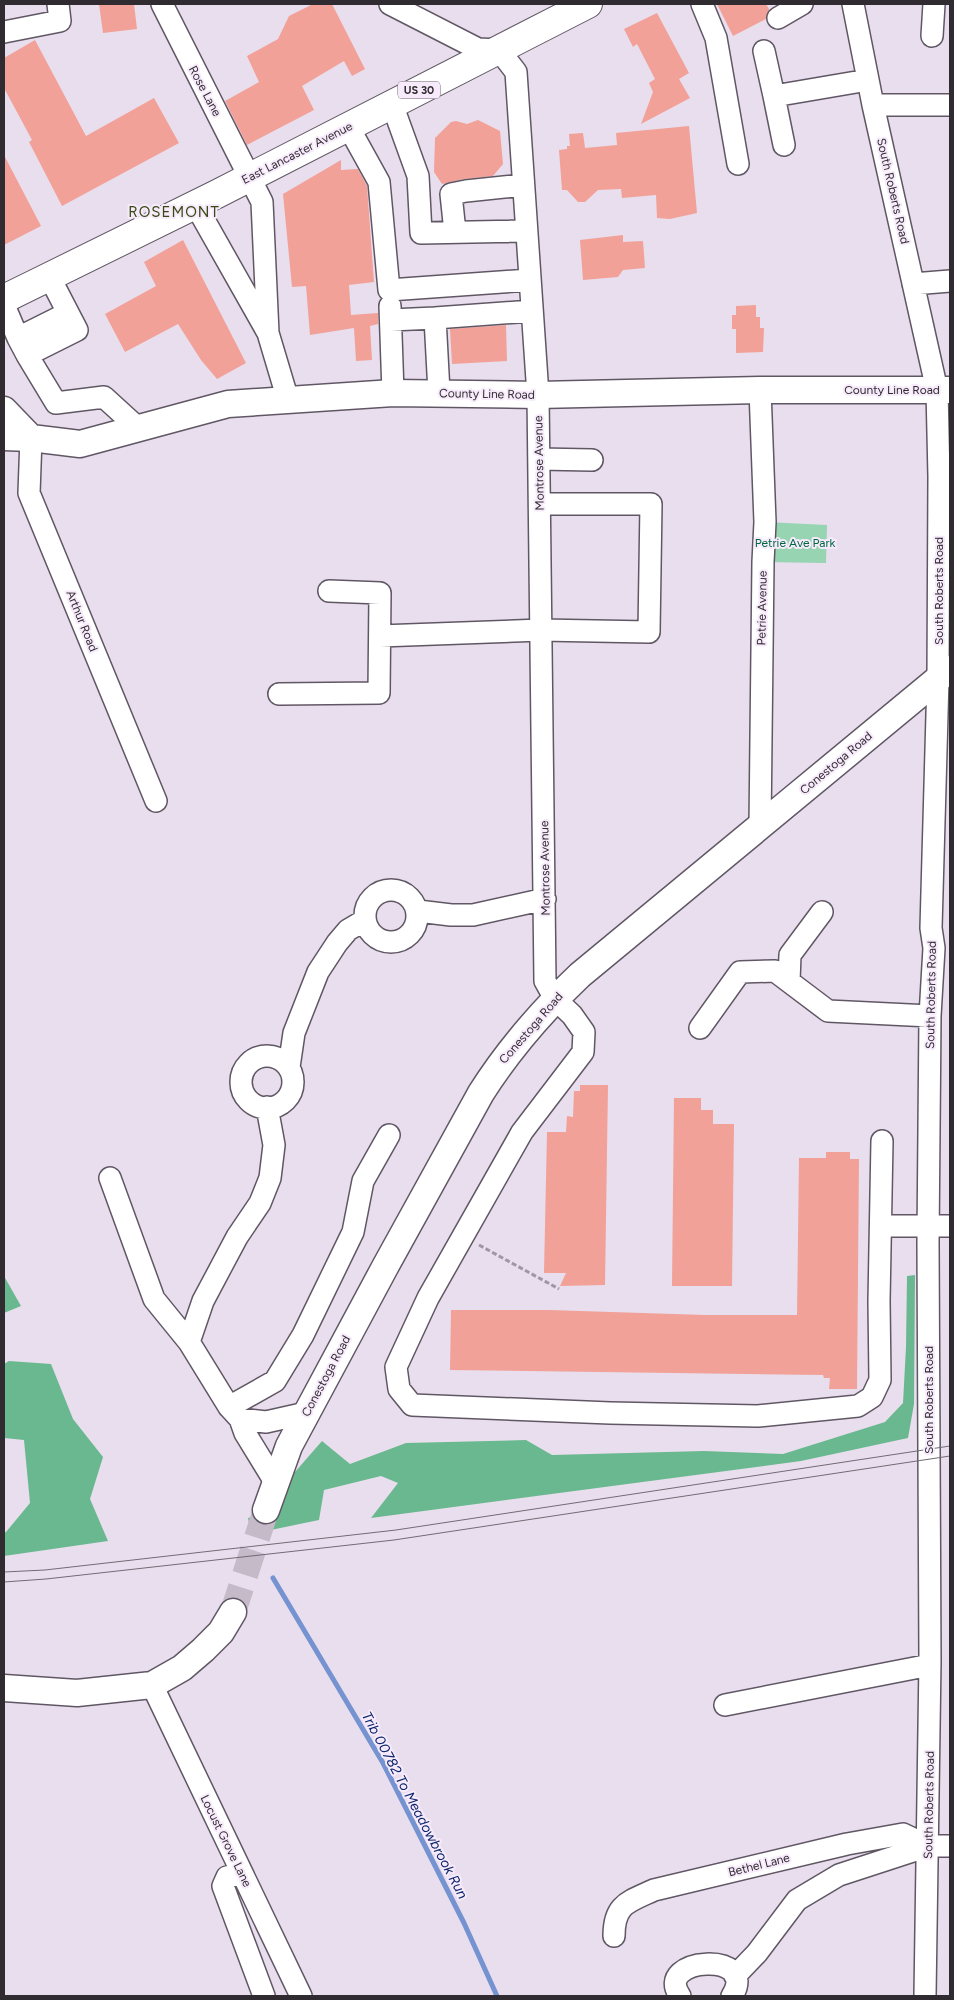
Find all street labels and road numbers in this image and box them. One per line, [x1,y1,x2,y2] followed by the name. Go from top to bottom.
[186,63,224,119] street label: Rose Lane
[398,82,440,98] road number: US 30
[239,119,355,187] street label: East Lancaster Avenue
[874,137,912,245] street label: South Roberts Road
[844,383,940,397] street label: County Line Road
[439,386,535,402] street label: County Line Road
[531,415,547,511] street label: Montrose Avenue
[932,537,946,645] street label: South Roberts Road
[754,570,770,646] street label: Petrie Avenue
[63,588,101,654] street label: Arthur Road
[797,729,875,797] street label: Conestoga Road
[537,820,553,916] street label: Montrose Avenue
[923,941,939,1049] street label: South Roberts Road
[496,990,566,1066] street label: Conestoga Road
[299,1333,353,1419] street label: Conestoga Road
[922,1346,936,1454] street label: South Roberts Road
[921,1751,937,1859] street label: South Roberts Road
[198,1793,255,1890] street label: Locust Grove Lane
[727,1850,792,1879] street label: Bethel Lane

